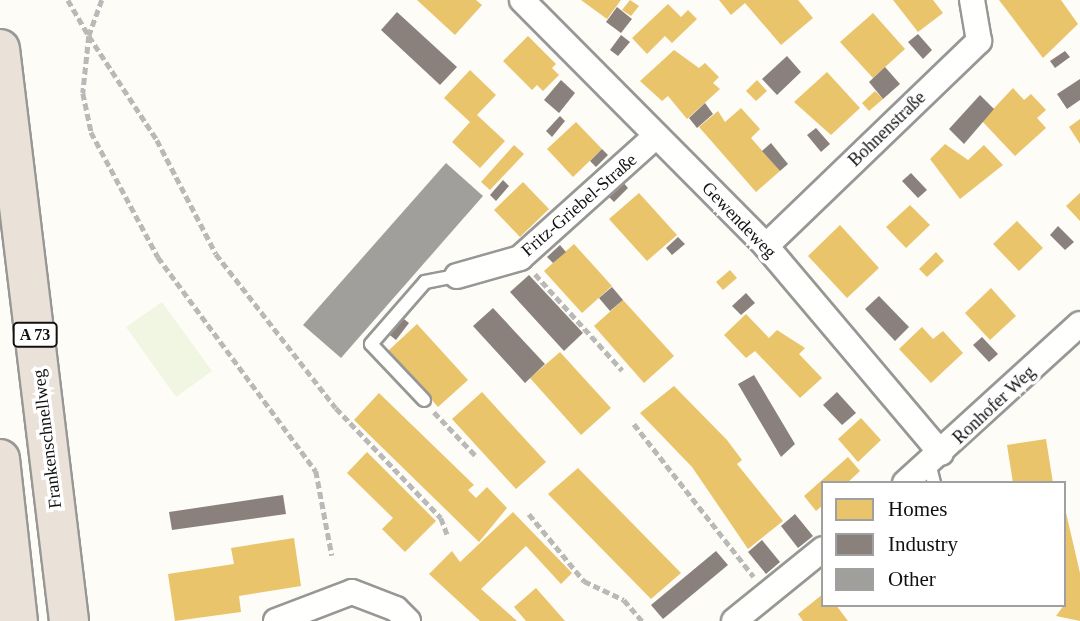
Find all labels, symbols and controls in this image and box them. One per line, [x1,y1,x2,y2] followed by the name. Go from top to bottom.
[844,87,930,171] street label: Bohnenstraße
[517,149,641,261] street label: Fritz-Griebel-Straße
[697,177,781,263] street label: Gewendeweg
[10,322,60,348] road number: A 73
[948,361,1040,449] street label: Ronhofer Weg
[28,368,66,510] street label: Frankenschnellweg
[821,481,1066,607] legend
[888,497,948,521] text: Homes
[888,532,958,556] text: Industry
[888,567,936,591] text: Other

